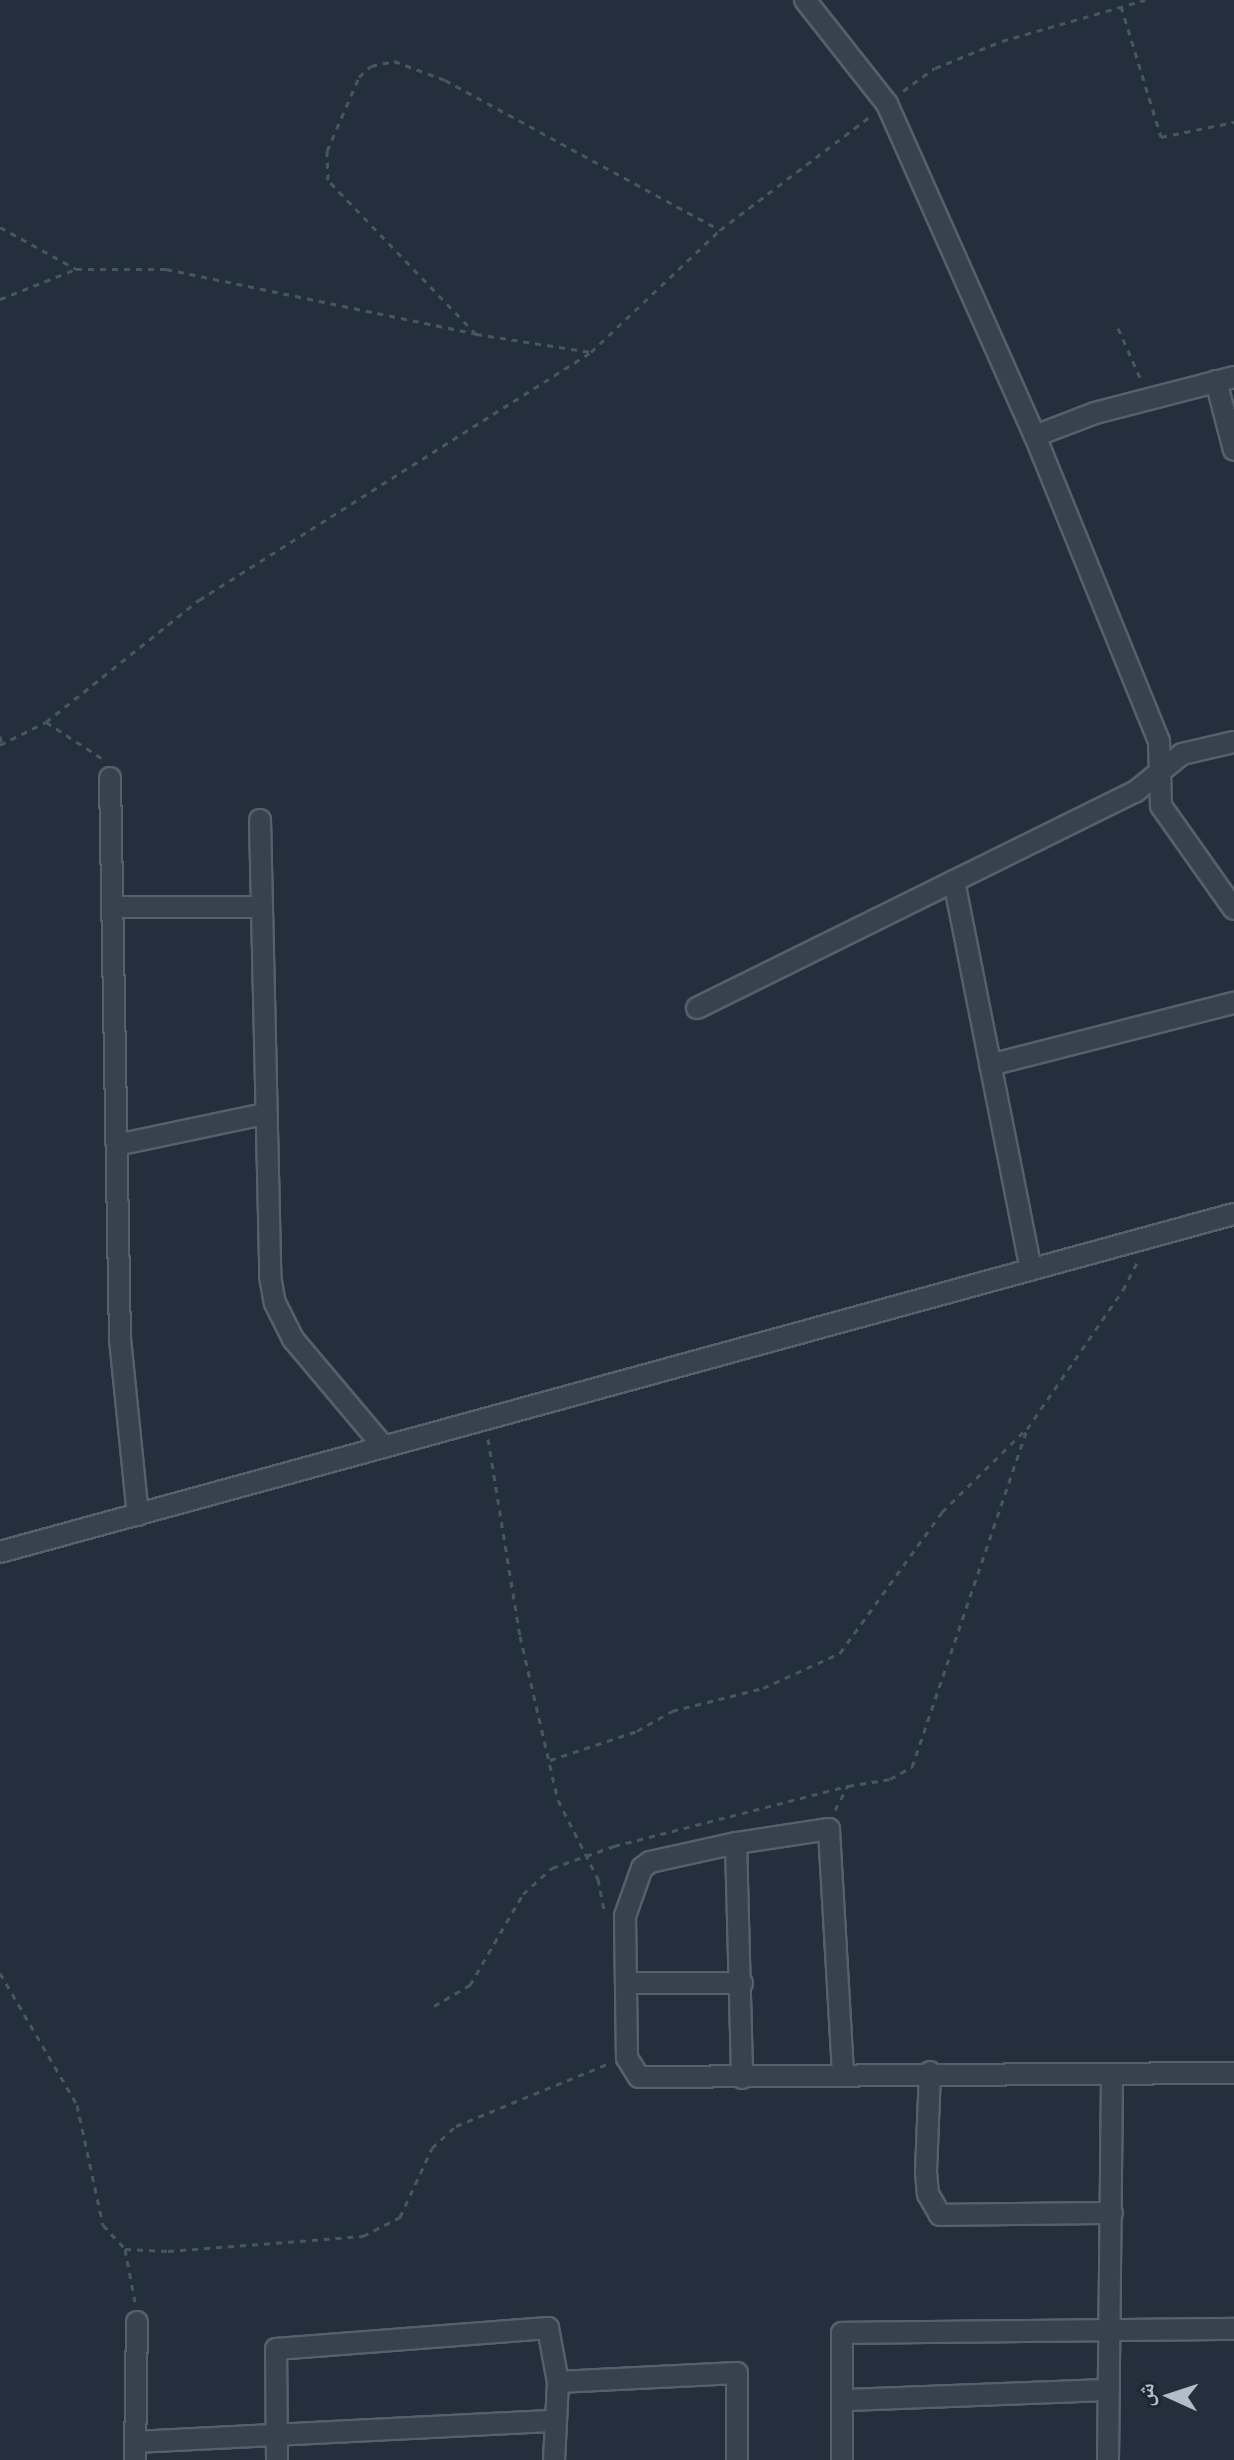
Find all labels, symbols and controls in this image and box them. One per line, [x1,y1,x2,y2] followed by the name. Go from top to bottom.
[1130,2356,1210,2436] north arrow
[1131,2382,1160,2407] text: ش

